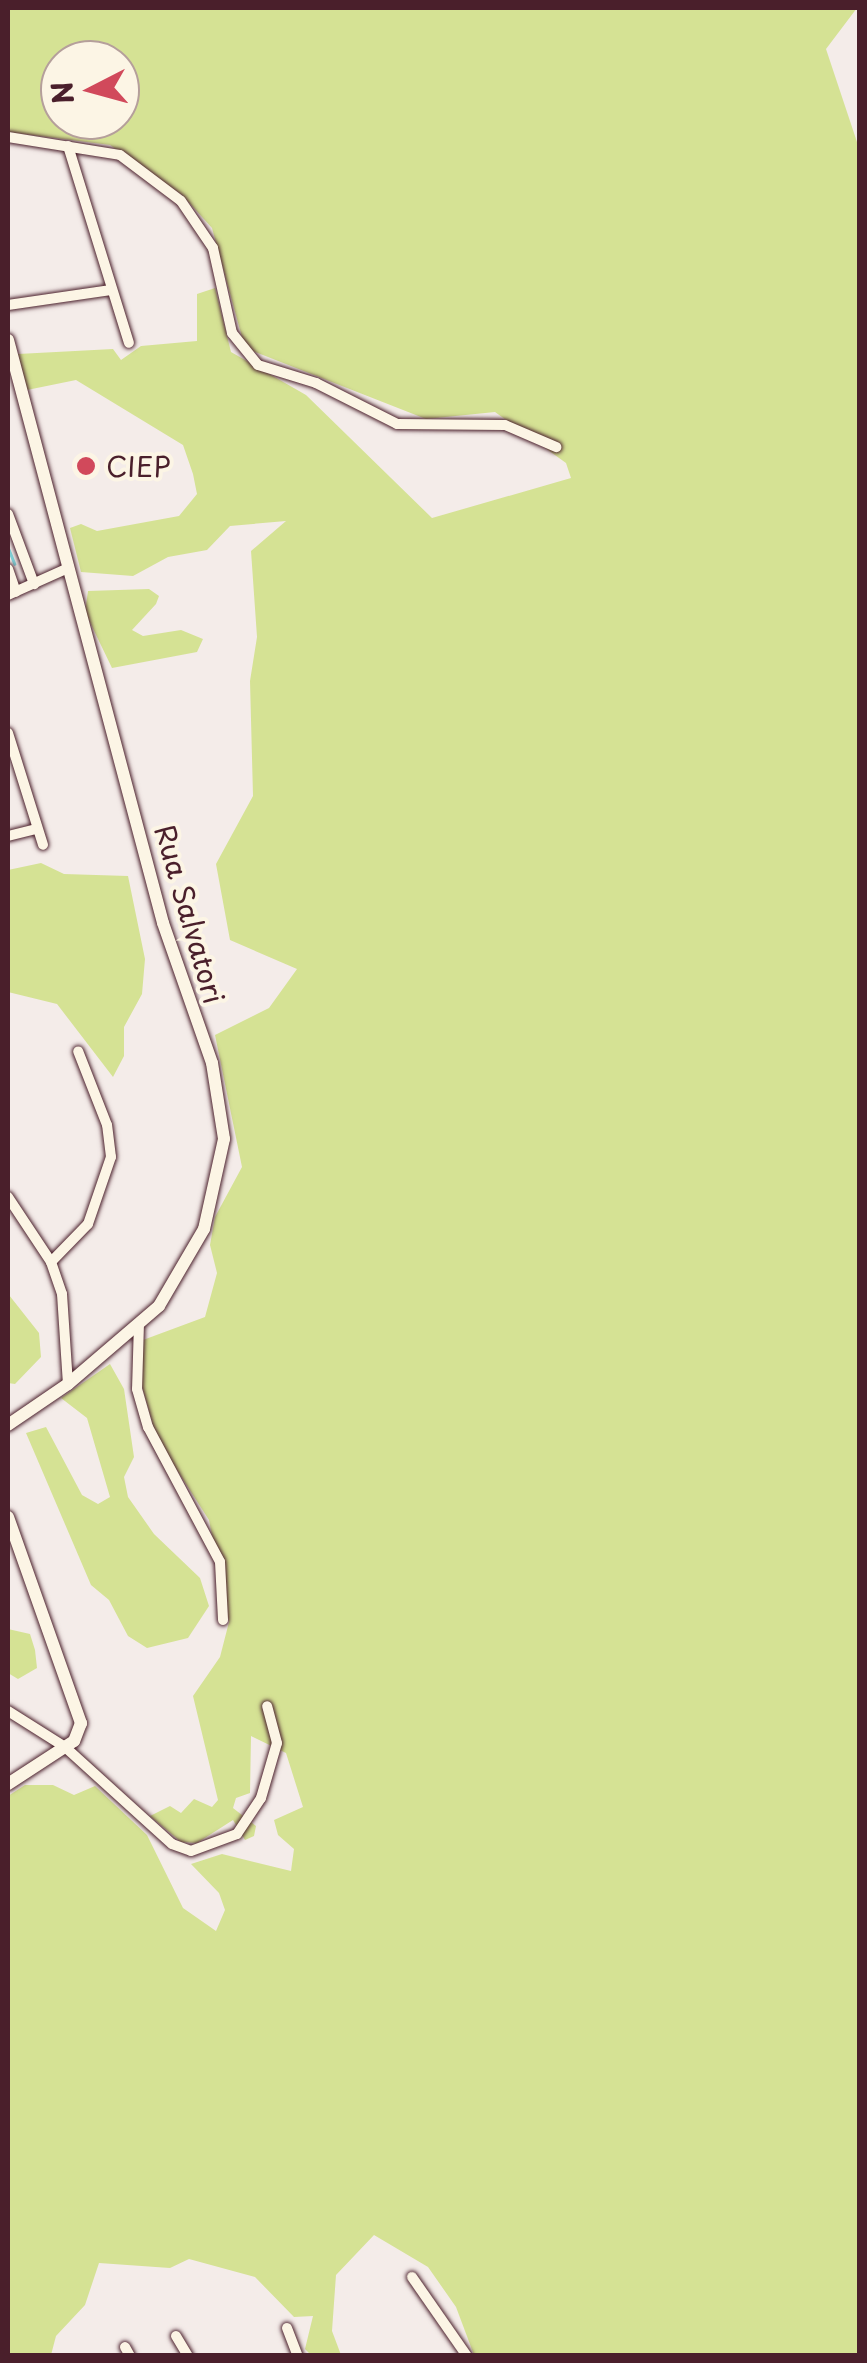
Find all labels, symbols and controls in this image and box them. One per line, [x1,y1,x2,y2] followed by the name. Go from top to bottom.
[40,40,140,140] north arrow
[39,80,84,106] text: N
[106,449,171,483] place label: CIEP
[75,455,97,477] marker: CIEP
[149,821,231,1007] street label: Rua Salvatori

